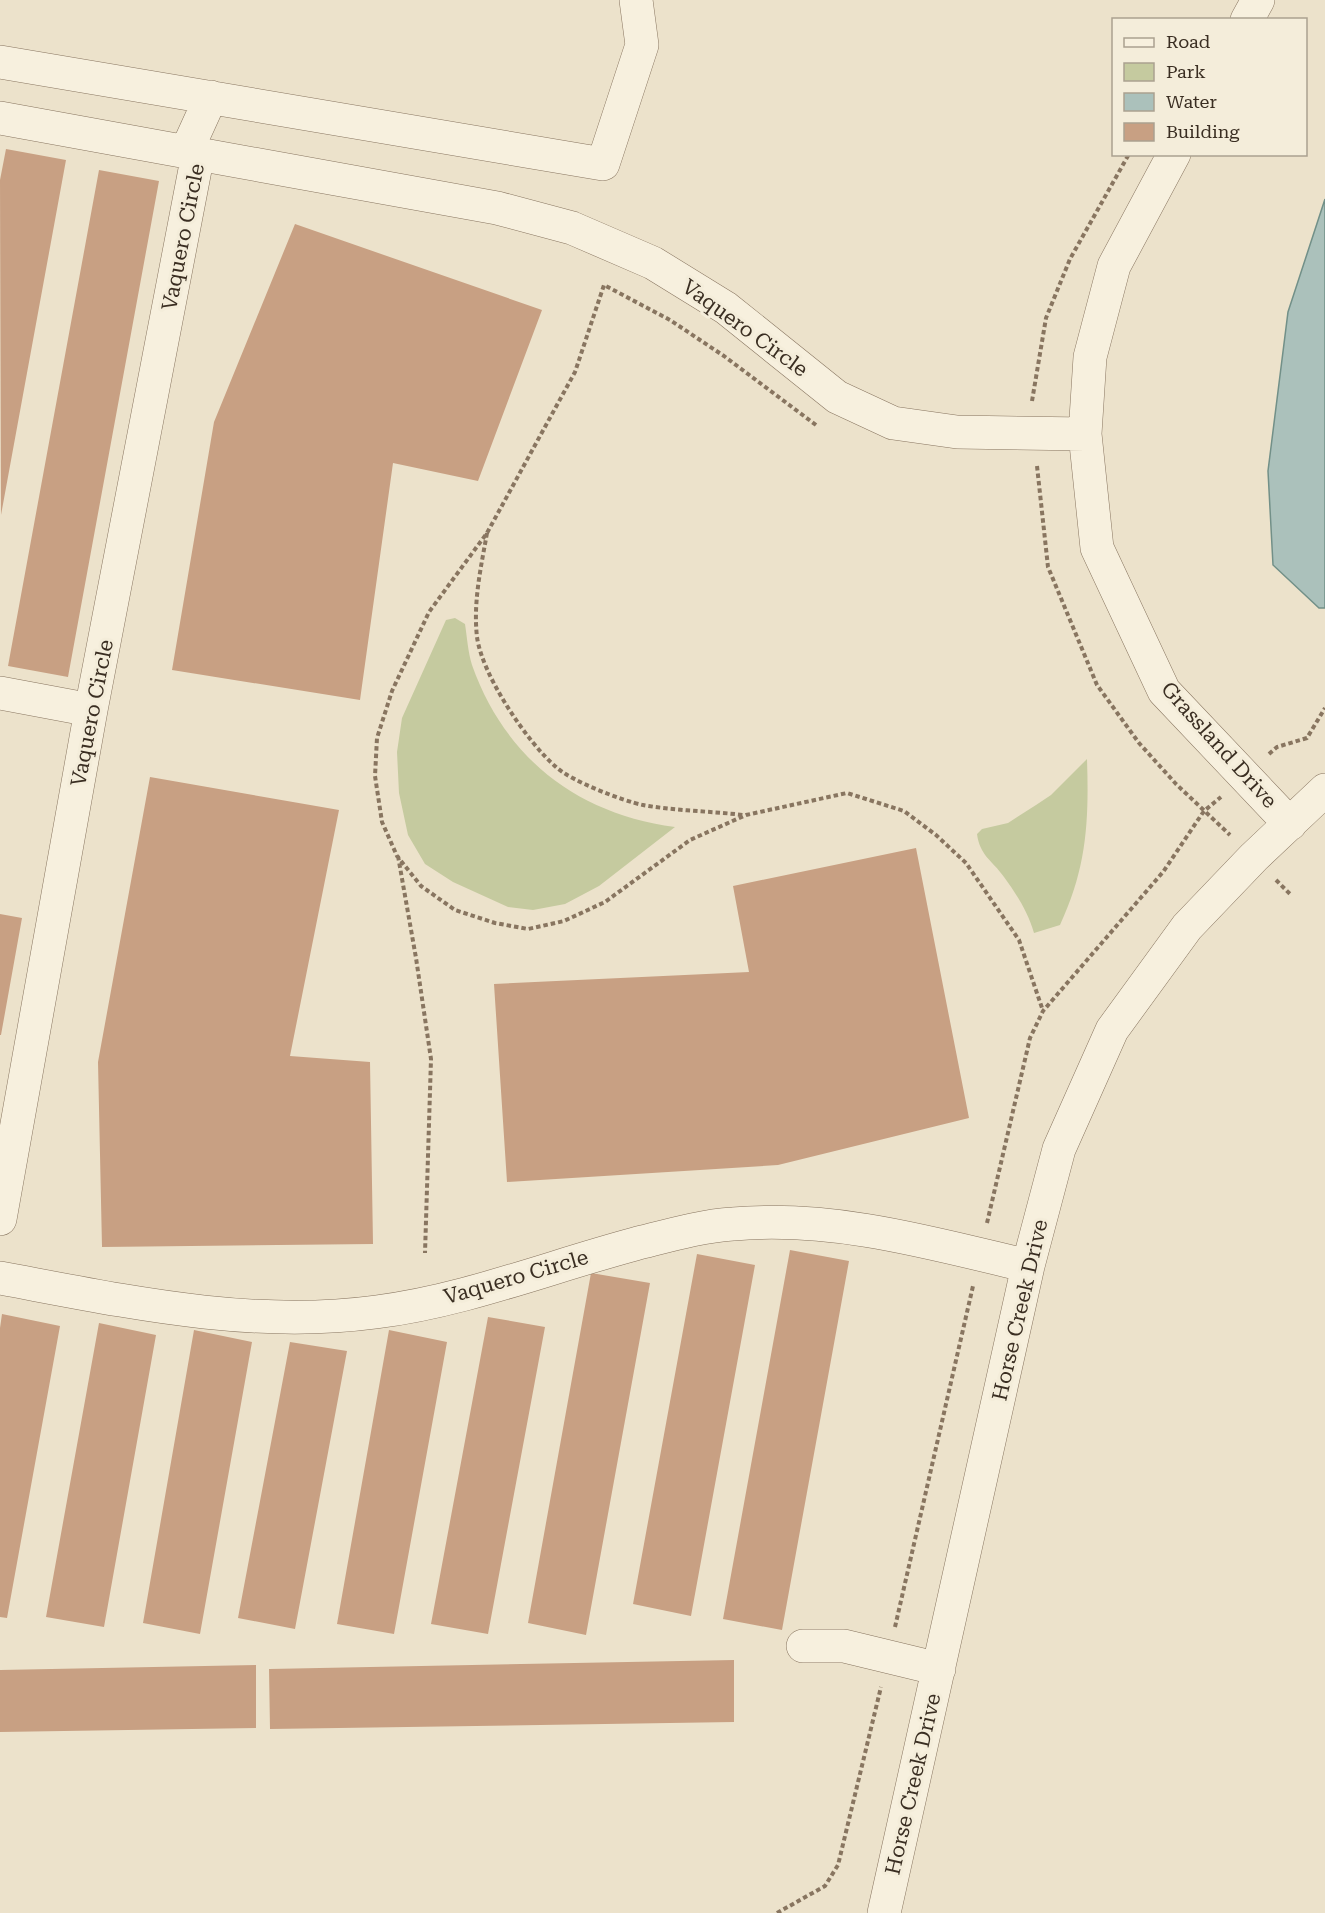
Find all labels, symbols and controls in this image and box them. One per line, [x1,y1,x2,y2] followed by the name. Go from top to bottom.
[1112,18,1307,156] legend
[1166,31,1211,52] text: Road
[1166,61,1206,82] text: Park
[1166,91,1217,112] text: Water
[1166,121,1240,142] text: Building
[157,161,209,313] street label: Vaquero Circle
[678,274,812,382] street label: Vaquero Circle
[66,637,118,789] street label: Vaquero Circle
[1156,677,1282,813] street label: Grassland Drive
[987,1217,1053,1403] street label: Horse Creek Drive
[441,1245,591,1309] street label: Vaquero Circle
[880,1691,946,1877] street label: Horse Creek Drive

